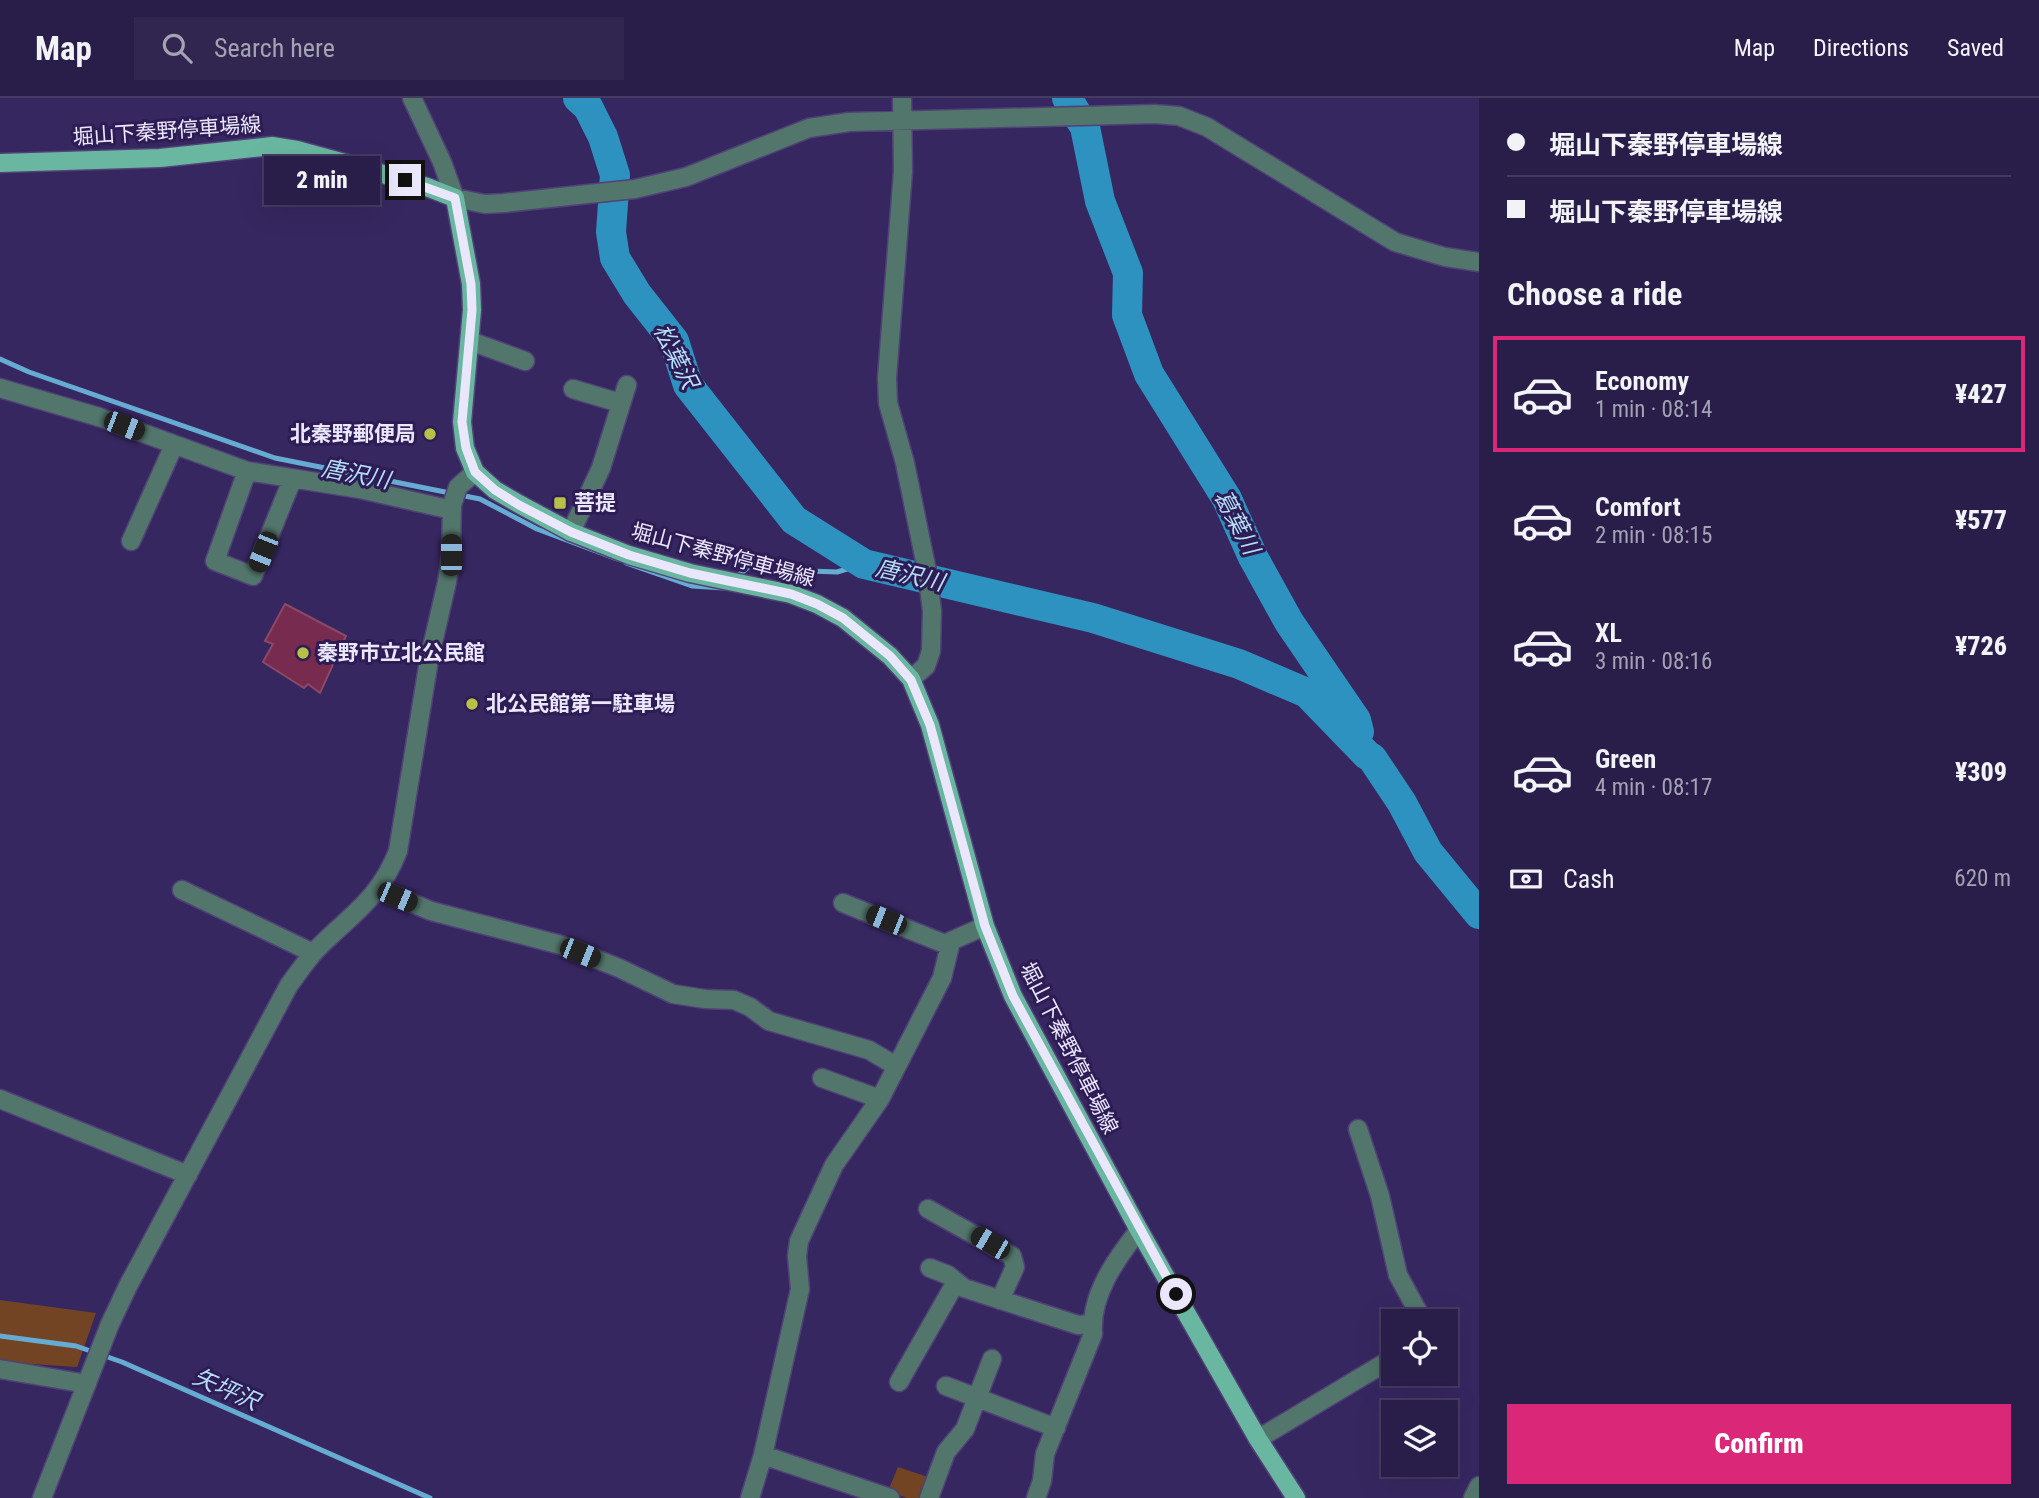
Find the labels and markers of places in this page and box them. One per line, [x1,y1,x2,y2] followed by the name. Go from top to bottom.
[290,422,416,446] place label: 北秦野郵便局
[422,426,438,442] marker: 北秦野郵便局
[574,491,616,515] place label: 菩提
[552,495,568,511] marker: 菩提
[317,641,485,665] place label: 秦野市立北公民館
[295,645,311,661] marker: 秦野市立北公民館
[486,692,675,716] place label: 北公民館第一駐車場
[464,696,480,712] marker: 北公民館第一駐車場

